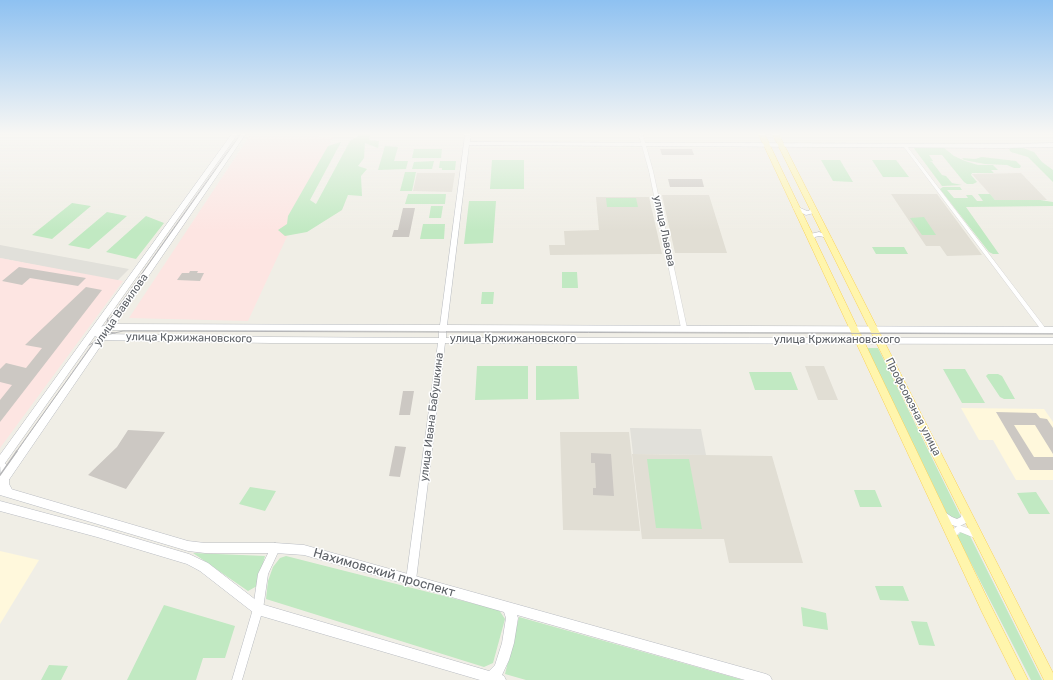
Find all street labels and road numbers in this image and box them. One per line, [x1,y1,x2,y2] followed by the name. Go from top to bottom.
[650,194,678,268] street label: улица Львова
[91,271,151,349] street label: улица Вавилова
[126,330,252,346] street label: улица Кржижановского
[450,332,576,346] street label: улица Кржижановского
[774,333,900,347] street label: улица Кржижановского
[418,352,446,482] street label: улица Ивана Бабушкина
[882,356,944,458] street label: Профсоюзная улица
[311,545,457,601] street label: Нахимовский проспект

